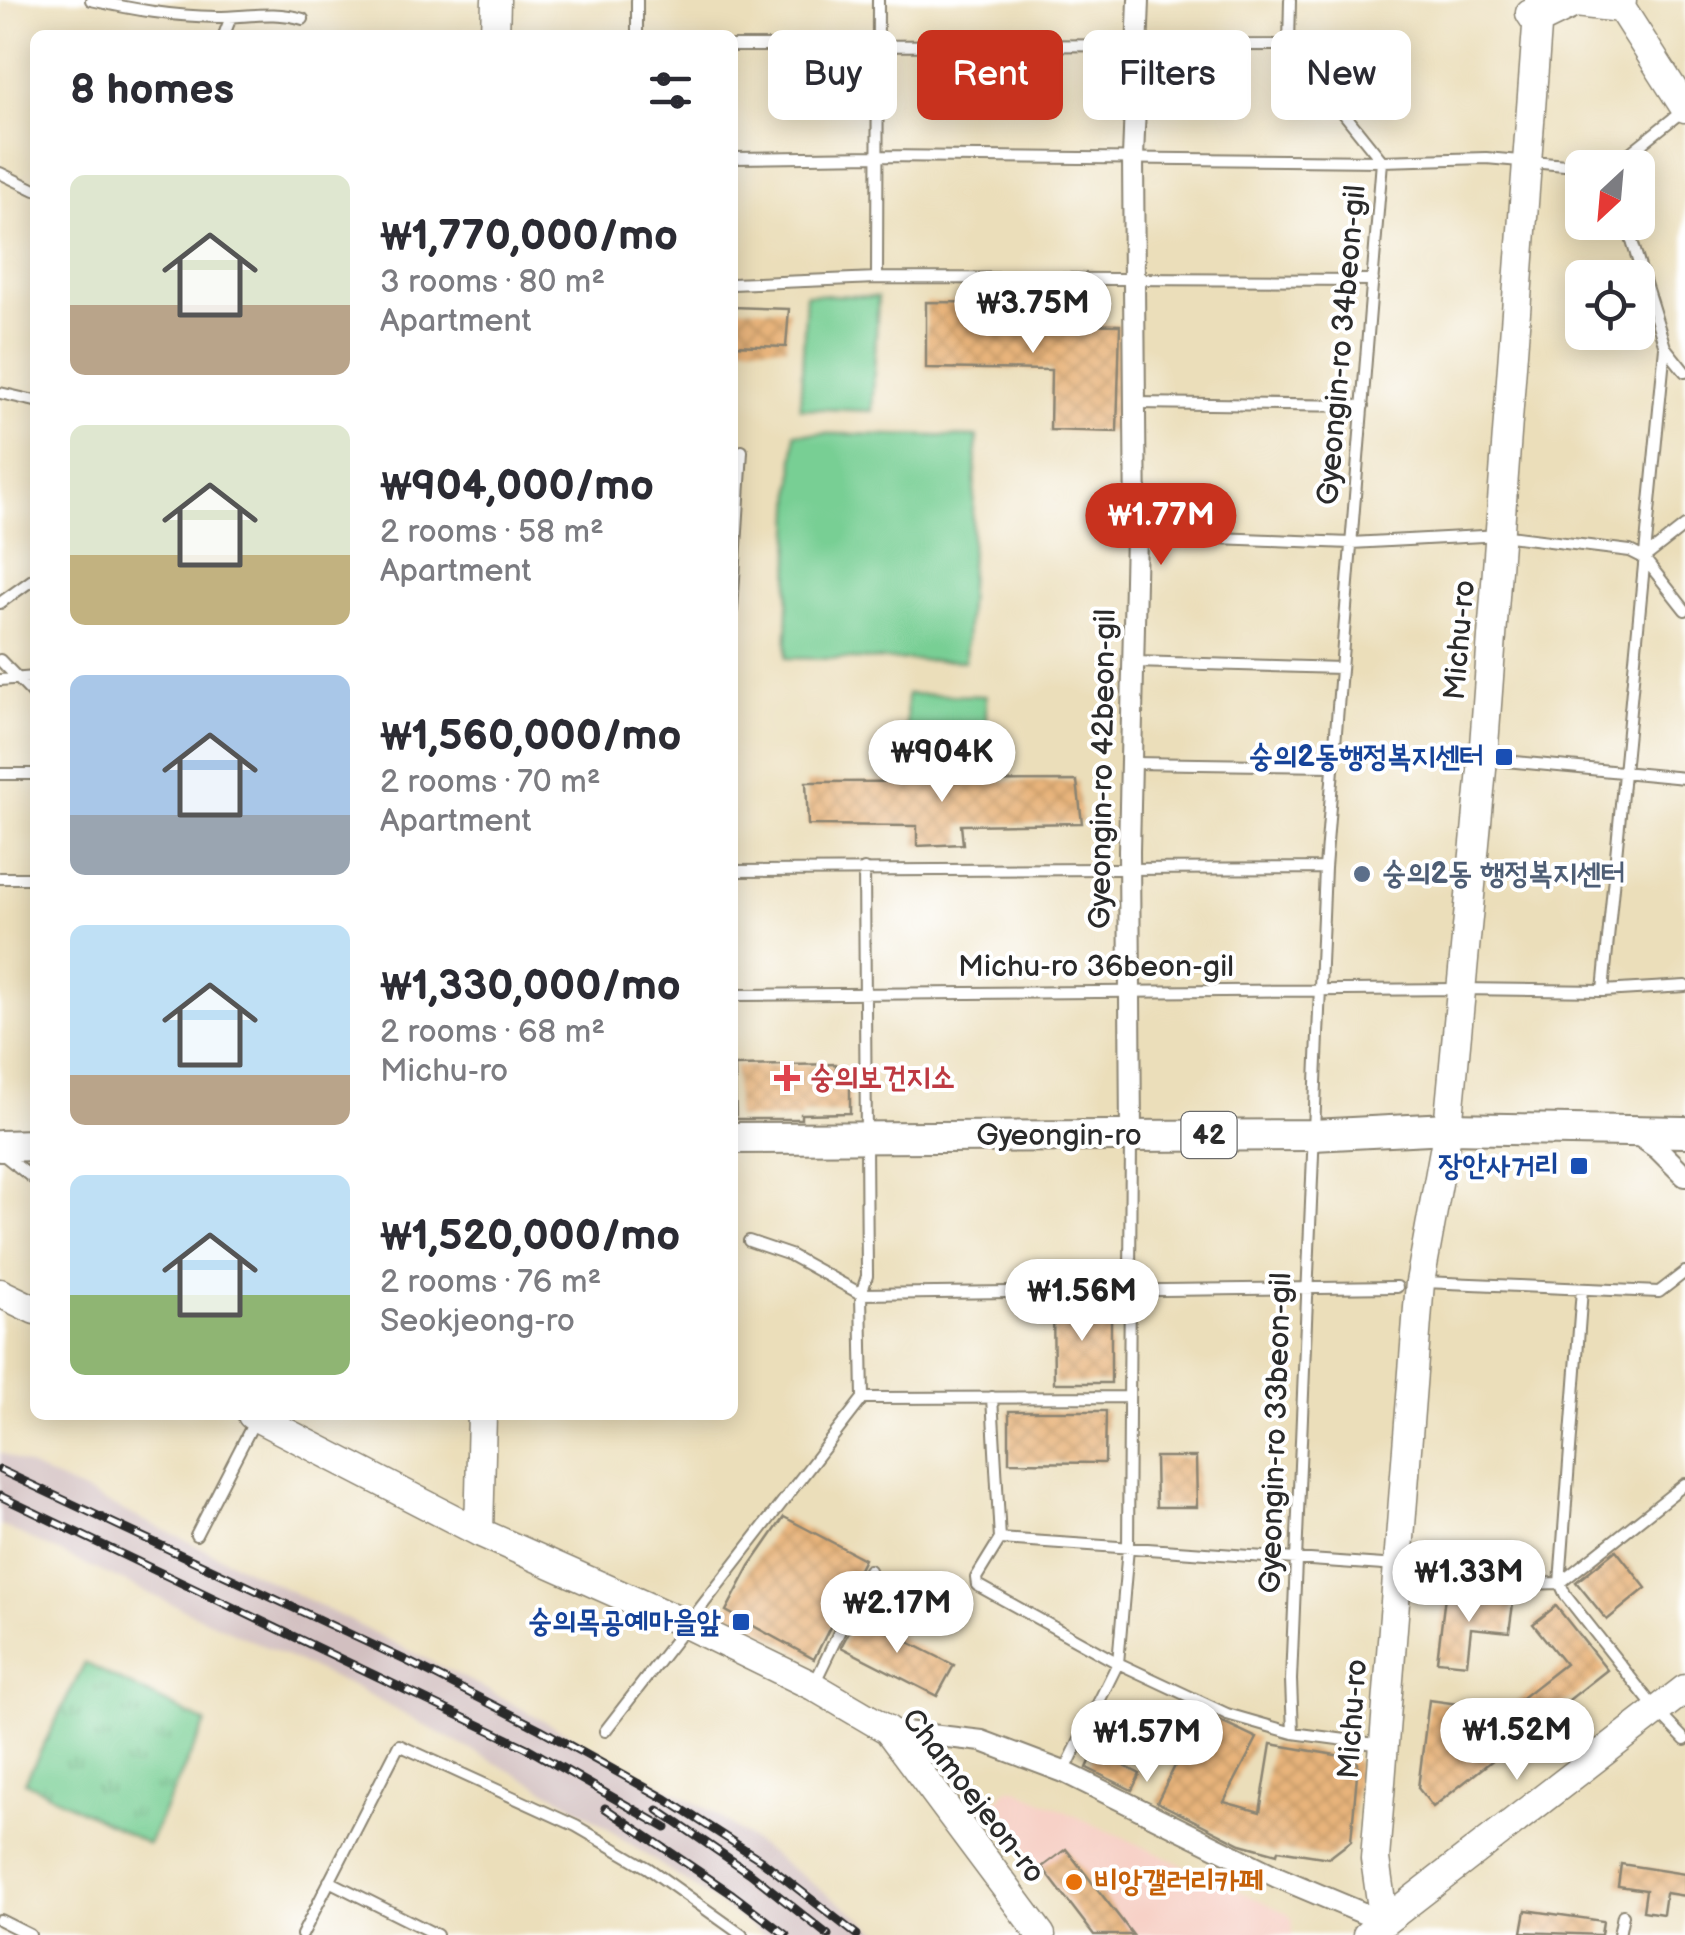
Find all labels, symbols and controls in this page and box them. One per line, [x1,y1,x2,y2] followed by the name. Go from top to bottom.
[768,30,897,120] chip: Buy
[917,30,1063,120] chip: Rent
[1083,30,1251,120] chip: Filters
[1271,30,1411,120] chip: New
[643,63,698,118] icon: filters
[70,65,234,116] text: 8 homes
[1565,150,1655,240] north arrow
[1565,150,1655,350] map controls
[1310,184,1374,506] street label: Gyeongin-ro 34beon-gil
[380,211,678,262] text: ₩1,770,000/mo
[150,215,270,335] icon: home
[1565,260,1655,350] button: locate
[380,263,605,302] text: 3 rooms · 80 m²
[952,271,1114,356] pin: ₩3.75M
[976,284,1090,323] text: ₩3.75M
[380,302,531,341] text: Apartment
[380,461,654,512] text: ₩904,000/mo
[150,465,270,585] icon: home
[1080,483,1242,568] pin: ₩1.77M
[1107,496,1215,535] text: ₩1.77M
[380,513,604,552] text: 2 rooms · 58 m²
[380,552,531,591] text: Apartment
[1437,579,1483,701] street label: Michu-ro
[1082,609,1124,929] street label: Gyeongin-ro 42beon-gil
[380,711,681,762] text: ₩1,560,000/mo
[150,715,270,835] icon: home
[872,720,1012,805] pin: ₩904K
[890,733,994,772] text: ₩904K
[1249,739,1484,775] place label: 숭의2동행정복지센터
[1493,746,1515,768] marker: 숭의2동행정복지센터
[380,763,601,802] text: 2 rooms · 70 m²
[380,802,531,841] text: Apartment
[1382,856,1625,892] place label: 숭의2동 행정복지센터
[1351,863,1373,885] marker: 숭의2동 행정복지센터
[958,949,1234,985] street label: Michu-ro 36beon-gil
[380,961,681,1012] text: ₩1,330,000/mo
[150,965,270,1085] icon: home
[380,1013,605,1052] text: 2 rooms · 68 m²
[380,1052,508,1091] text: Michu-ro
[810,1060,955,1096] place label: 숭의보건지소
[774,1065,800,1091] marker: 숭의보건지소
[1182,1112,1236,1158] road number: 42
[976,1118,1142,1154] street label: Gyeongin-ro
[1438,1148,1559,1184] place label: 장안사거리
[1568,1155,1590,1177] marker: 장안사거리
[380,1211,680,1262] text: ₩1,520,000/mo
[150,1215,270,1335] icon: home
[1001,1259,1163,1344] pin: ₩1.56M
[380,1263,601,1302] text: 2 rooms · 76 m²
[1027,1272,1137,1311] text: ₩1.56M
[1252,1272,1300,1594] street label: Gyeongin-ro 33beon-gil
[380,1302,575,1341] text: Seokjeong-ro
[1388,1540,1550,1625] pin: ₩1.33M
[1414,1553,1524,1592] text: ₩1.33M
[816,1571,978,1656] pin: ₩2.17M
[843,1584,951,1623] text: ₩2.17M
[528,1604,721,1640] place label: 숭의목공예마을앞
[730,1611,752,1633] marker: 숭의목공예마을앞
[1331,1658,1375,1780] street label: Michu-ro
[1436,1698,1598,1783] pin: ₩1.52M
[1066,1700,1228,1785] pin: ₩1.57M
[894,1702,1052,1890] street label: Chamoejeon-ro
[1462,1711,1572,1750] text: ₩1.52M
[1093,1713,1201,1752] text: ₩1.57M
[1094,1864,1263,1900] place label: 비앙갤러리카페
[1063,1871,1085,1893] marker: 비앙갤러리카페

